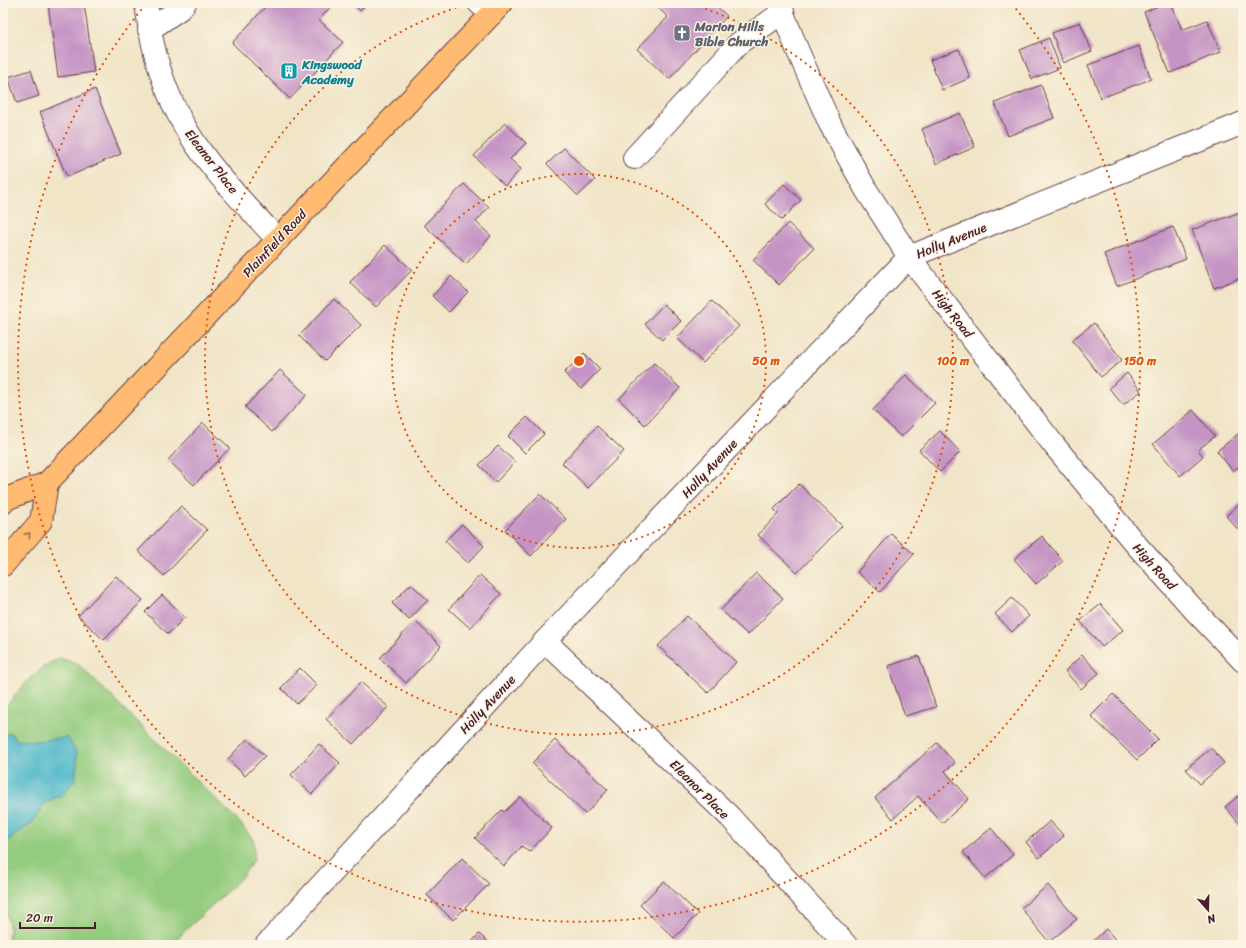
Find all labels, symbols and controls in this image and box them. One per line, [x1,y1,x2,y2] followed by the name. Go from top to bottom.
[694,15,768,53] place label: Marion Hills Bible Church
[672,23,692,43] church icon: Marion Hills Bible Church
[301,53,362,91] place label: Kingswood Academy
[279,61,299,81] building icon: Kingswood Academy
[179,124,245,199] street label: Eleanor Place
[236,203,313,283] street label: Plainfield Road
[912,216,990,265] street label: Holly Avenue
[926,284,980,344] street label: High Road
[752,350,780,372] text: 50 m
[937,350,970,372] text: 100 m
[1124,350,1157,372] text: 150 m
[572,354,586,368] centre of rings
[675,433,743,504] street label: Holly Avenue
[24,533,31,540] one-way arrow
[1127,537,1183,596] street label: High Road
[453,669,521,740] street label: Holly Avenue
[664,754,735,825] street label: Eleanor Place
[1188,890,1228,930] north arrow
[20,904,95,930] scale bar
[26,907,53,929] text: 20 m
[1204,908,1219,929] text: N

